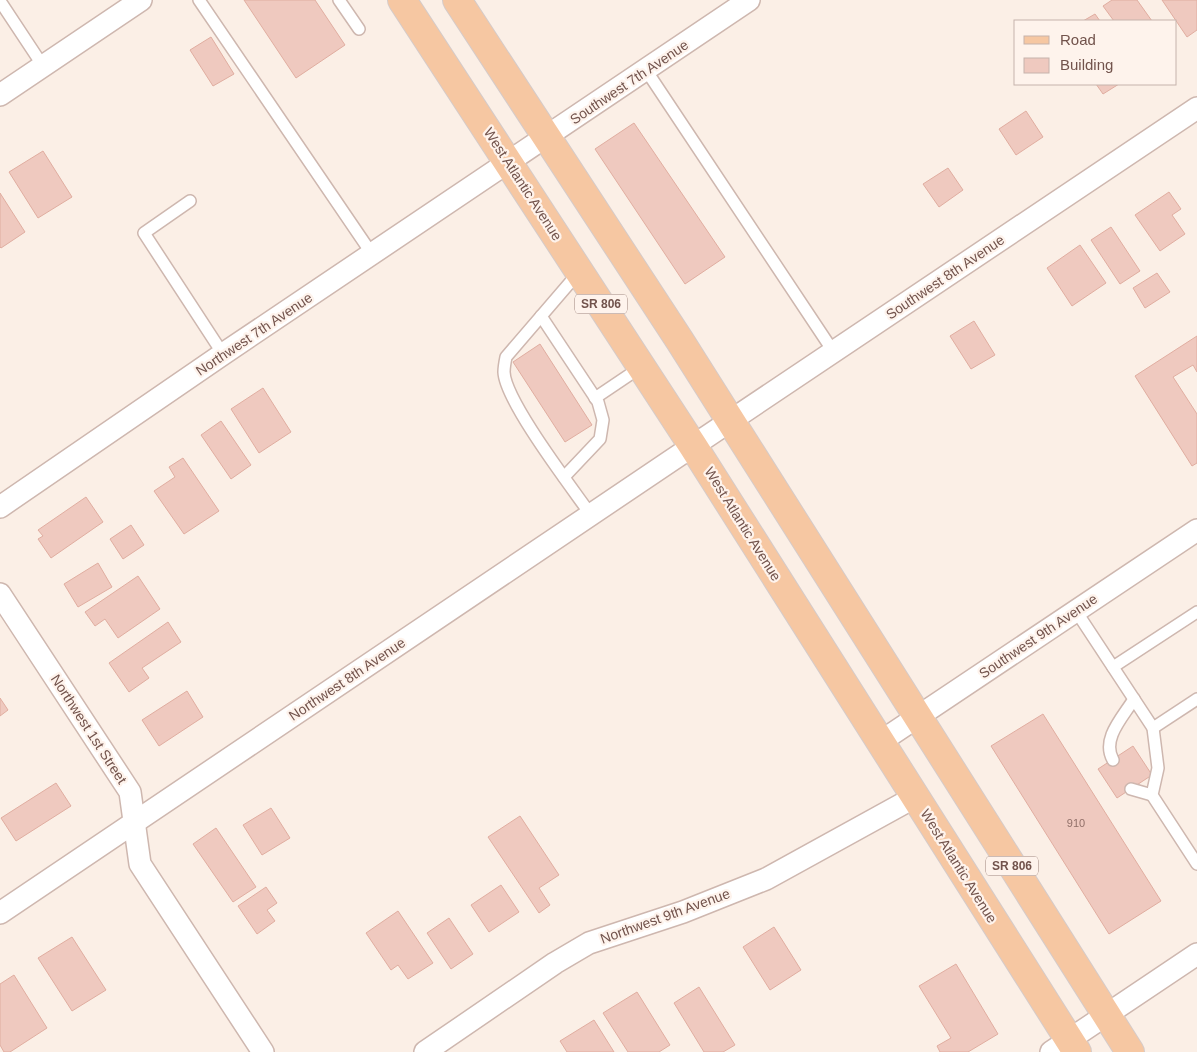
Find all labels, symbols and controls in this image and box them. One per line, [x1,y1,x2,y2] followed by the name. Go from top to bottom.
[1014,20,1177,85] legend
[1060,31,1096,48] text: Road
[567,36,691,128] street label: Southwest 7th Avenue
[1060,56,1113,73] text: Building
[481,125,566,243] street label: West Atlantic Avenue
[883,231,1007,323] street label: Southwest 8th Avenue
[193,289,315,379] street label: Northwest 7th Avenue
[575,294,627,314] road number: SR 806
[702,464,785,584] street label: West Atlantic Avenue
[976,590,1100,682] street label: Southwest 9th Avenue
[286,634,408,724] street label: Northwest 8th Avenue
[48,671,130,787] street label: Northwest 1st Street
[918,806,1001,926] street label: West Atlantic Avenue
[1067,817,1085,829] house number: 910
[986,856,1038,876] road number: SR 806
[598,885,732,947] street label: Northwest 9th Avenue

